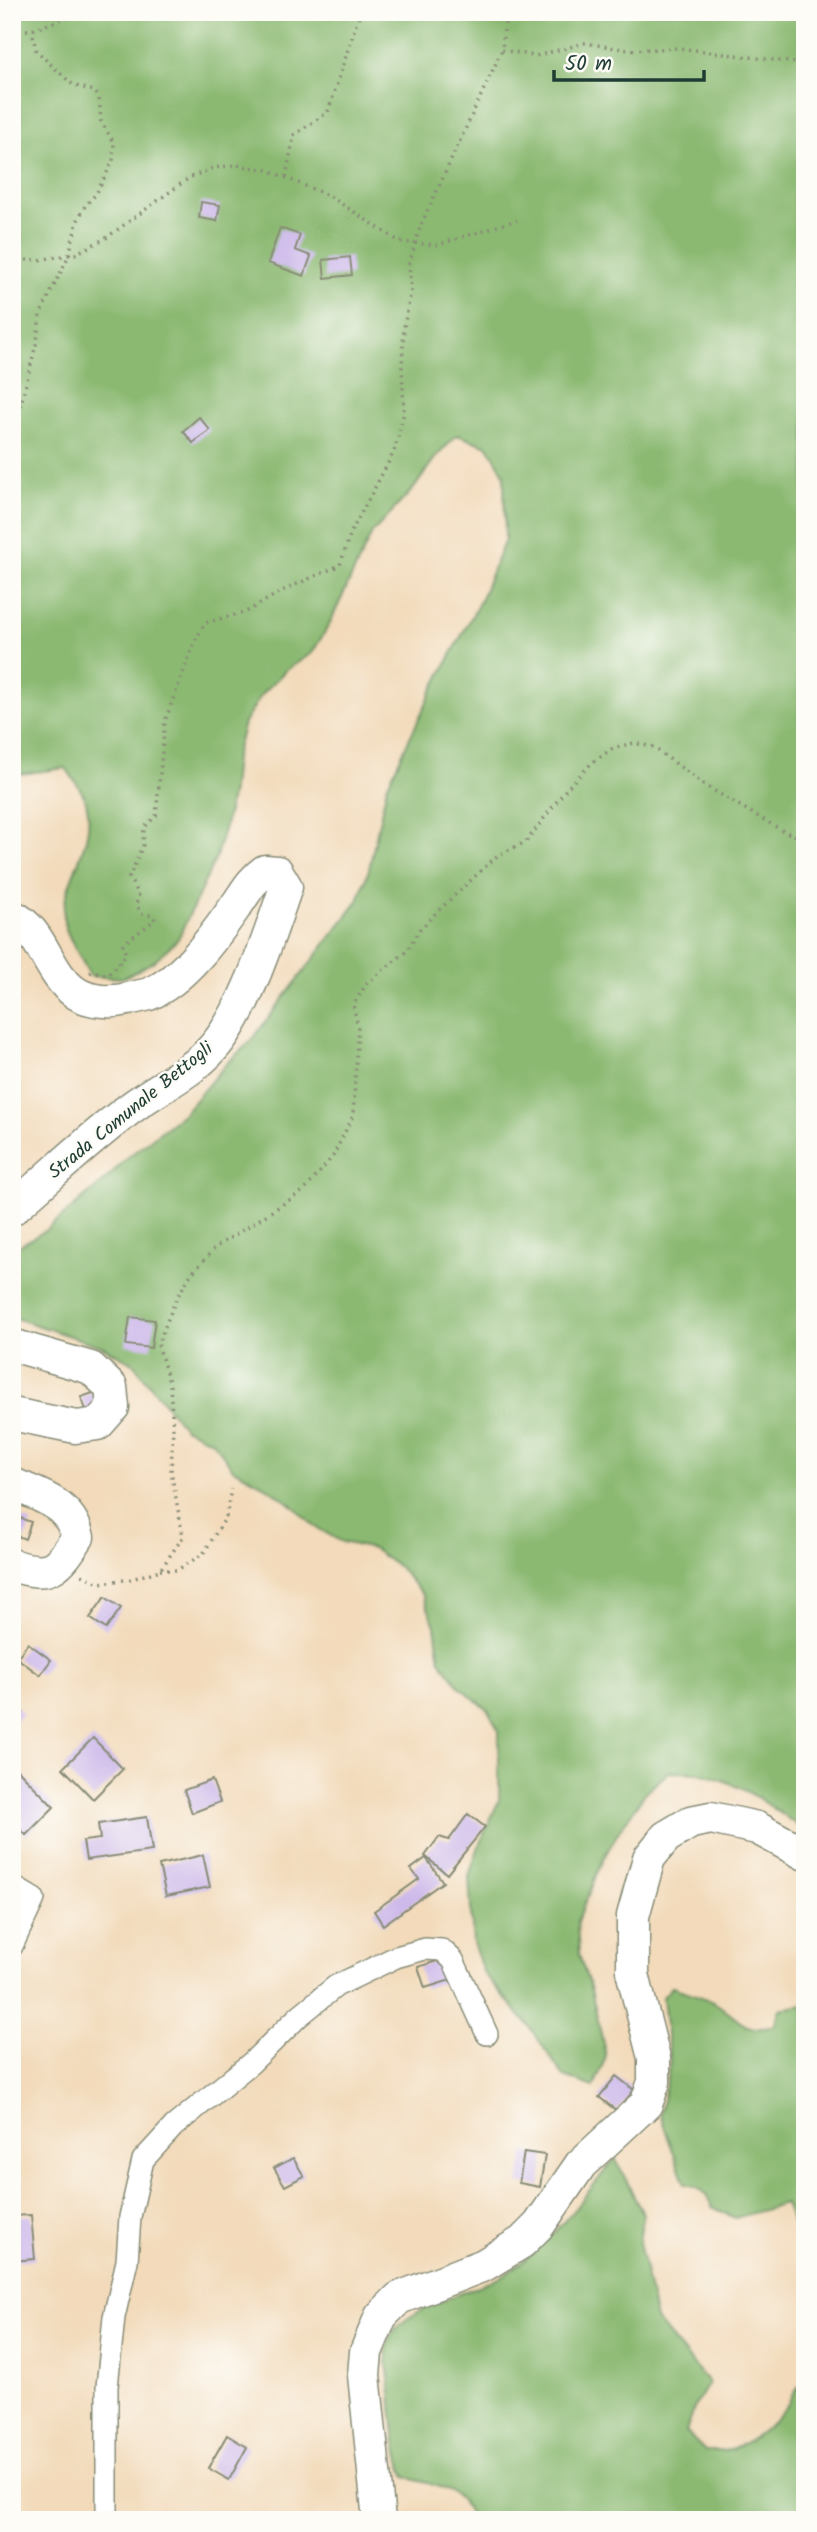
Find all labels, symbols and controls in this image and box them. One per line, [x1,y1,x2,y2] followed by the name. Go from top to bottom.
[554,38,705,82] scale bar
[565,48,612,81] text: 50 m
[42,1034,221,1187] street label: Strada Comunale Bettogli

